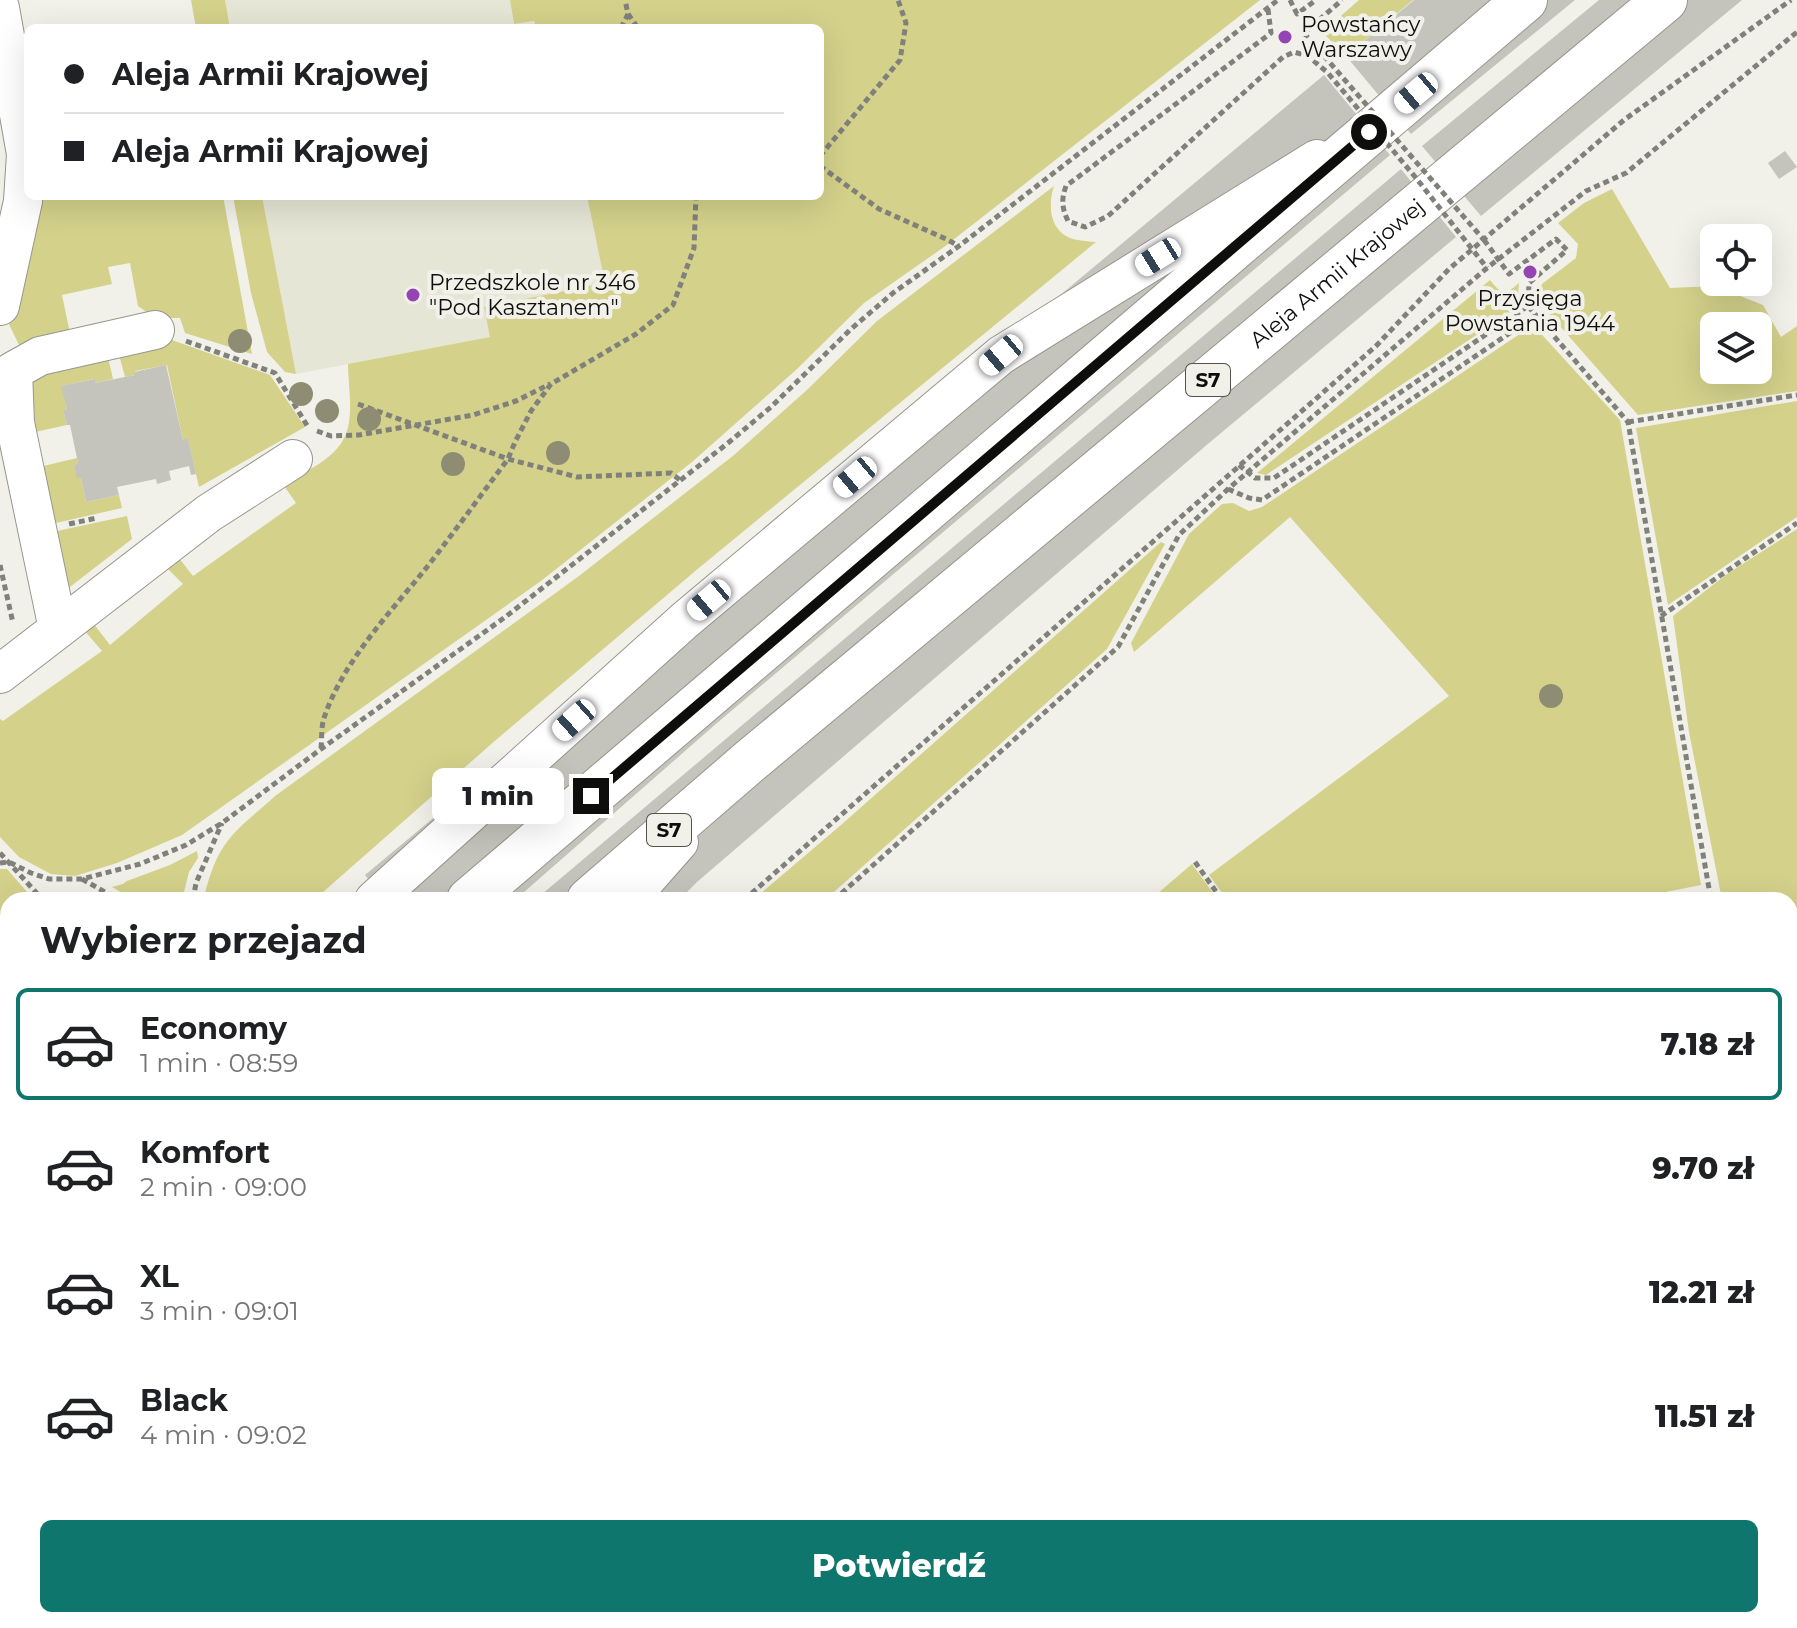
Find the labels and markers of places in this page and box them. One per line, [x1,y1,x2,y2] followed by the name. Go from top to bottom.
[1301,11,1421,63] place label: Powstańcy Warszawy
[1276,28,1294,46] marker: Powstańcy Warszawy
[1521,263,1539,281] marker: Przysięga Powstania 1944
[429,269,636,321] place label: Przedszkole nr 346 "Pod Kasztanem"
[1445,285,1616,337] place label: Przysięga Powstania 1944
[404,286,422,304] marker: Przedszkole nr 346 "Pod Kasztanem"

